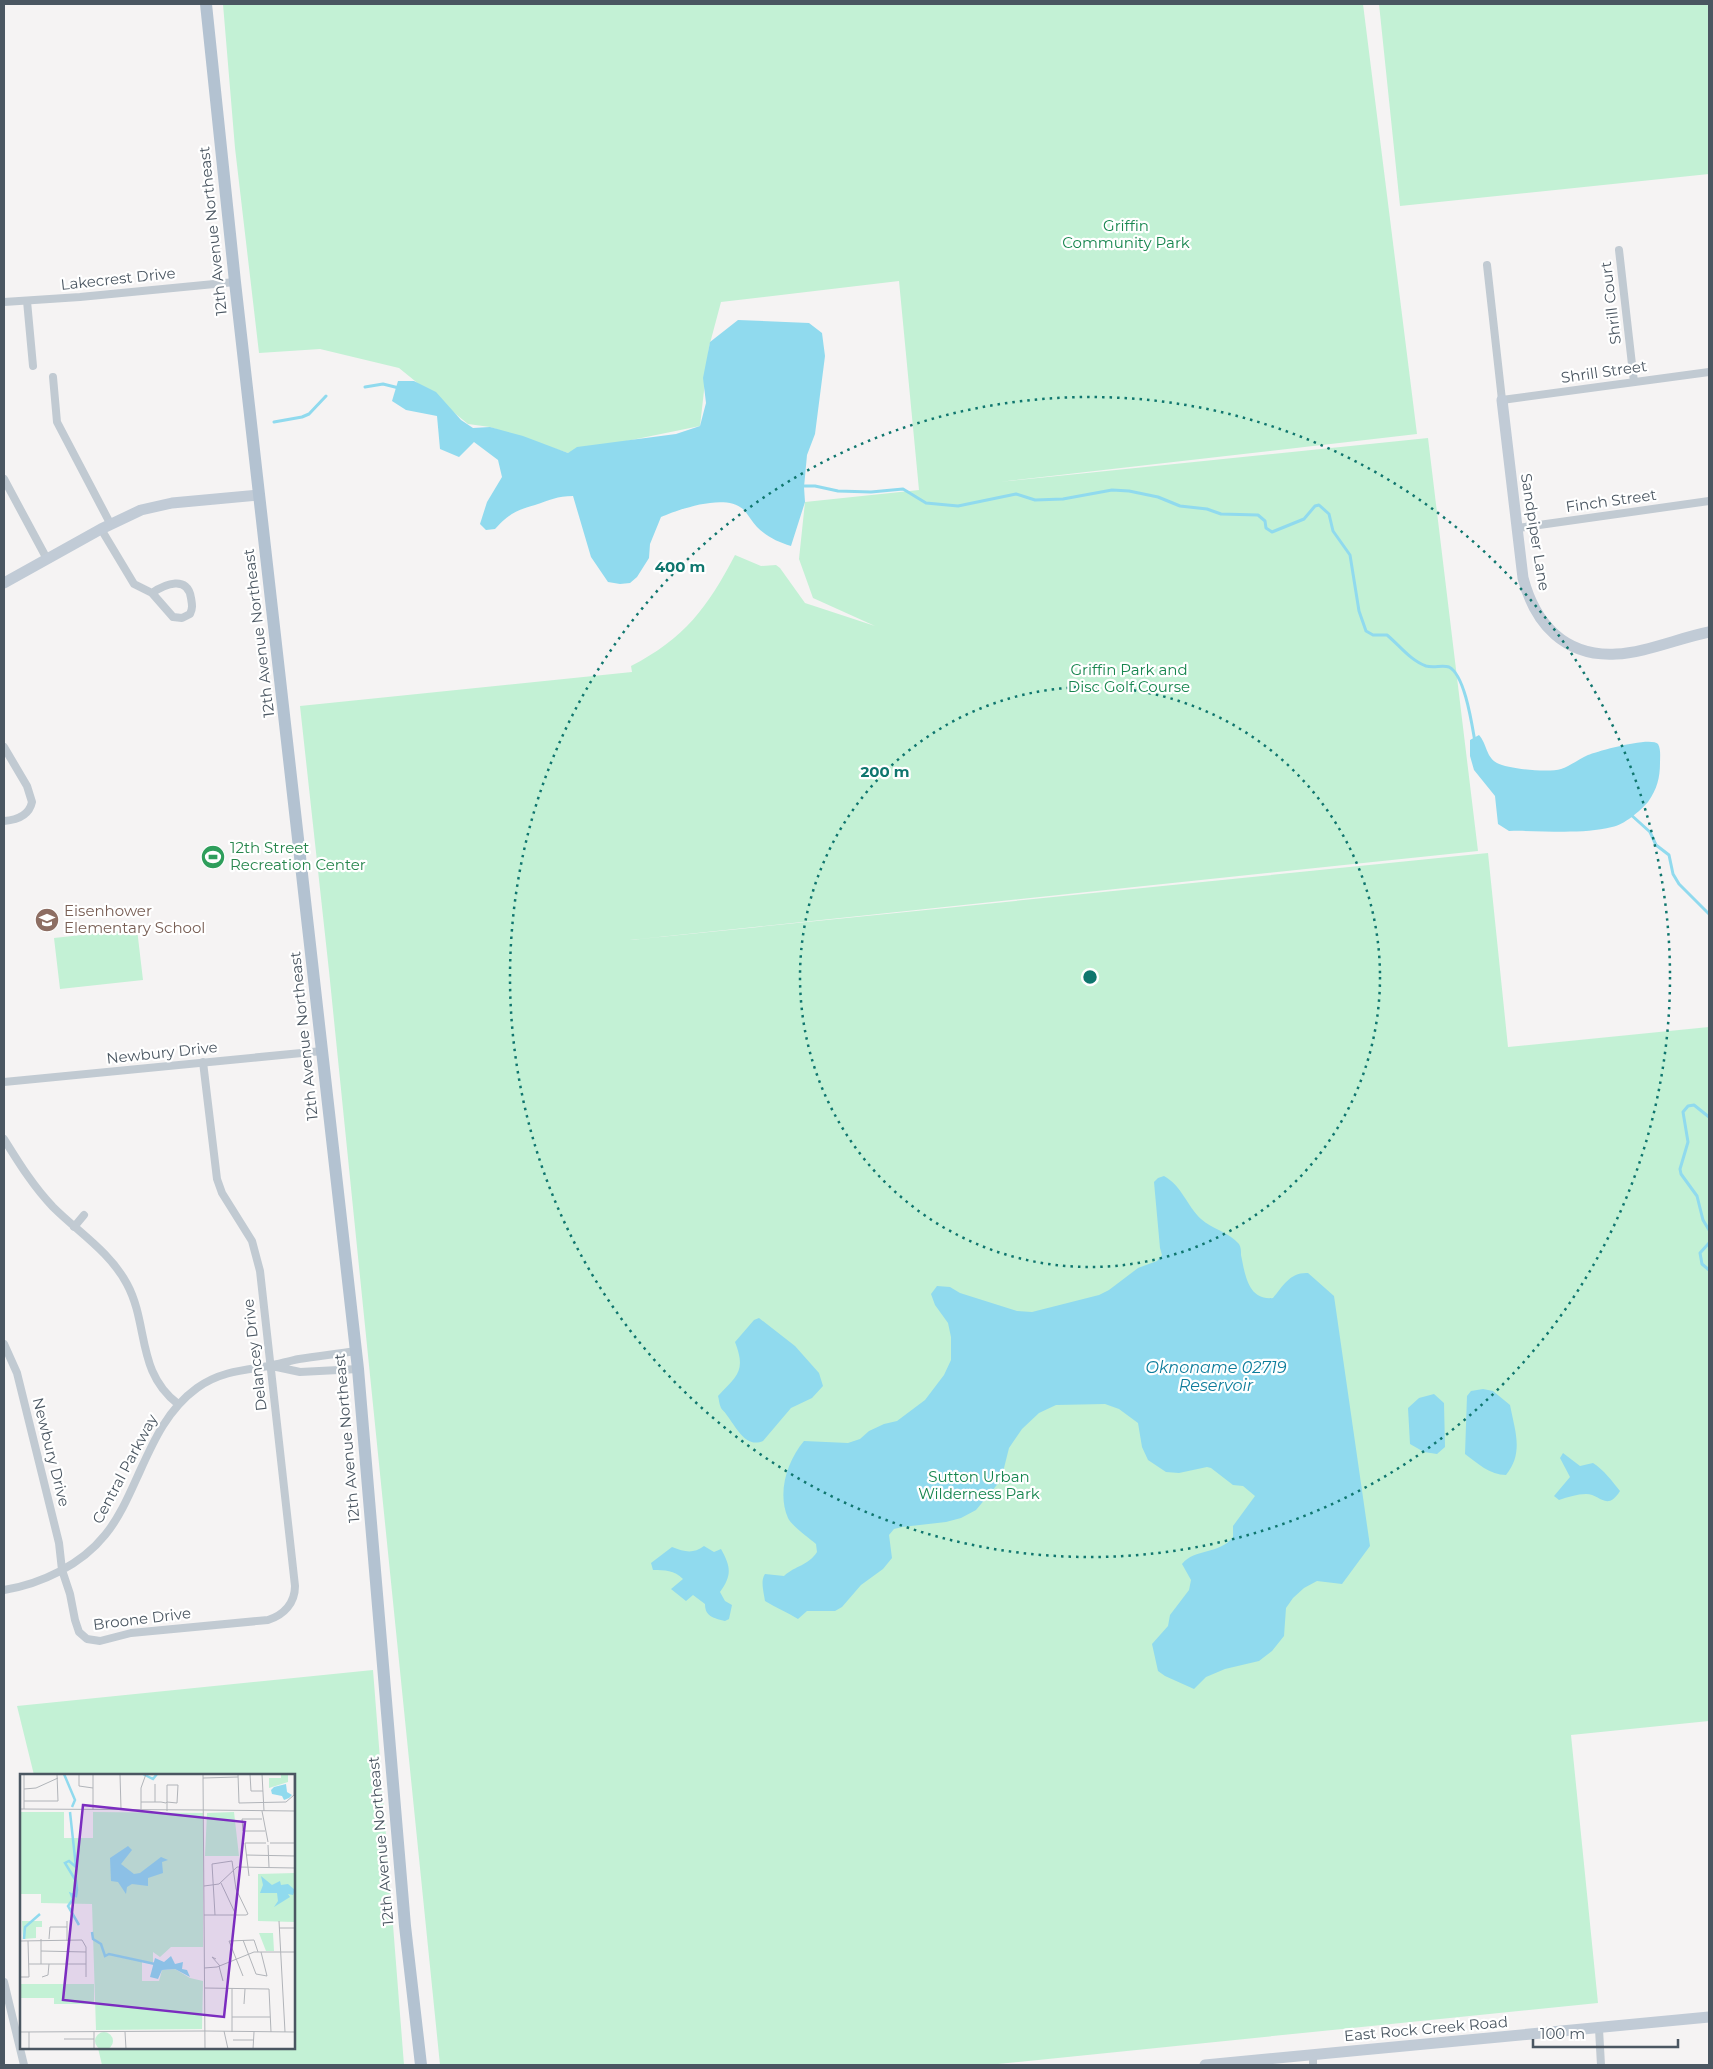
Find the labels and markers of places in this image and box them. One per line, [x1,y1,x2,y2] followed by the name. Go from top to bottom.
[230,838,366,874] place label: 12th Street Recreation Center
[200,844,226,870] sports icon: 12th Street Recreation Center
[64,901,205,937] place label: Eisenhower Elementary School
[34,907,60,933] school or university icon: Eisenhower Elementary School
[1081,968,1099,986] centre of rings

